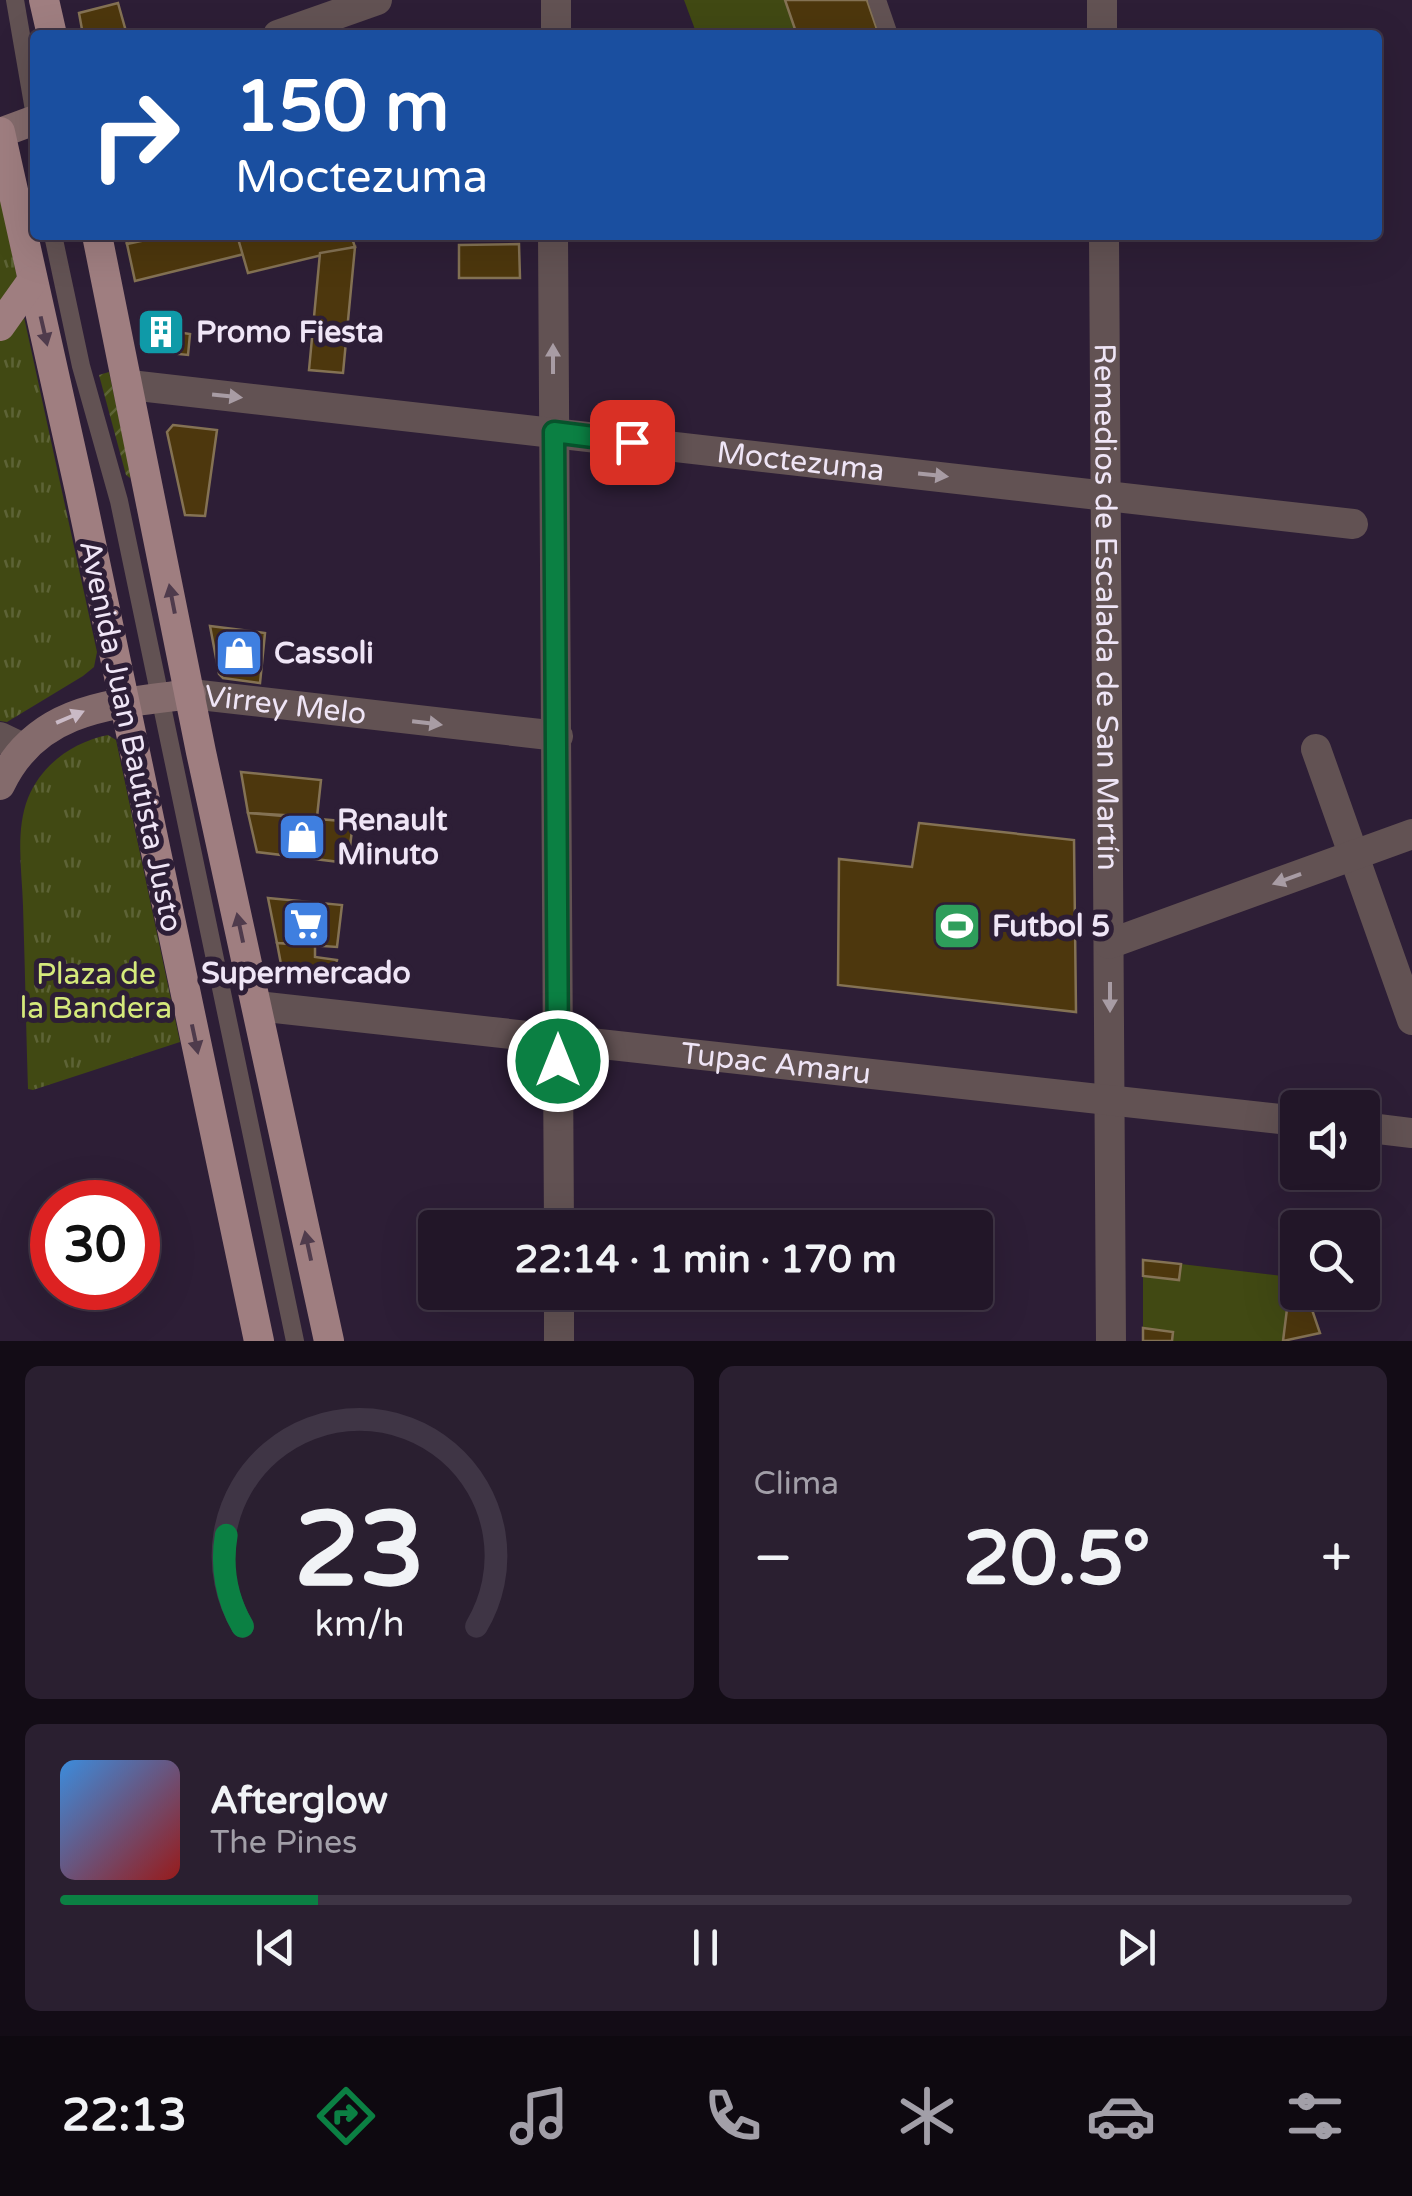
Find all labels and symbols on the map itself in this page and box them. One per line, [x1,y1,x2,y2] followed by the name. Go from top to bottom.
[135,306,187,358] building icon: Promo Fiesta
[196,314,384,351] place label: Promo Fiesta
[36,316,52,347] one-way arrow
[545,342,561,374] one-way arrow
[1086,343,1126,871] street label: Remedios de Escalada de San Martín
[212,388,243,404] one-way arrow
[590,400,675,485] pin
[715,434,887,490] street label: Moctezuma
[917,467,949,483] one-way arrow
[71,537,190,935] street label: Avenida Juan Bautista Justo
[164,583,179,614] one-way arrow
[213,627,265,679] shop icon: Cassoli
[274,635,374,672] place label: Cassoli
[202,678,368,733] street label: Virrey Melo
[55,709,85,725] one-way arrow
[411,715,443,731] one-way arrow
[337,802,448,873] place label: Renault Minuto
[276,811,328,863] shop icon: Renault Minuto
[1272,872,1302,887] one-way arrow
[280,898,332,950] supermarket icon: Supermercado
[931,900,983,952] sports icon: Futbol 5
[992,908,1110,945] place label: Futbol 5
[232,912,247,943] one-way arrow
[201,955,411,992] place label: Supermercado
[20,956,172,1027] park label: Plaza de la Bandera
[1102,982,1118,1014] one-way arrow
[506,1009,610,1113] position arrow
[188,1024,204,1055] one-way arrow
[679,1035,873,1093] street label: Tupac Amaru
[30,1180,160,1310] speed limit sign: 30
[300,1230,316,1261] one-way arrow

